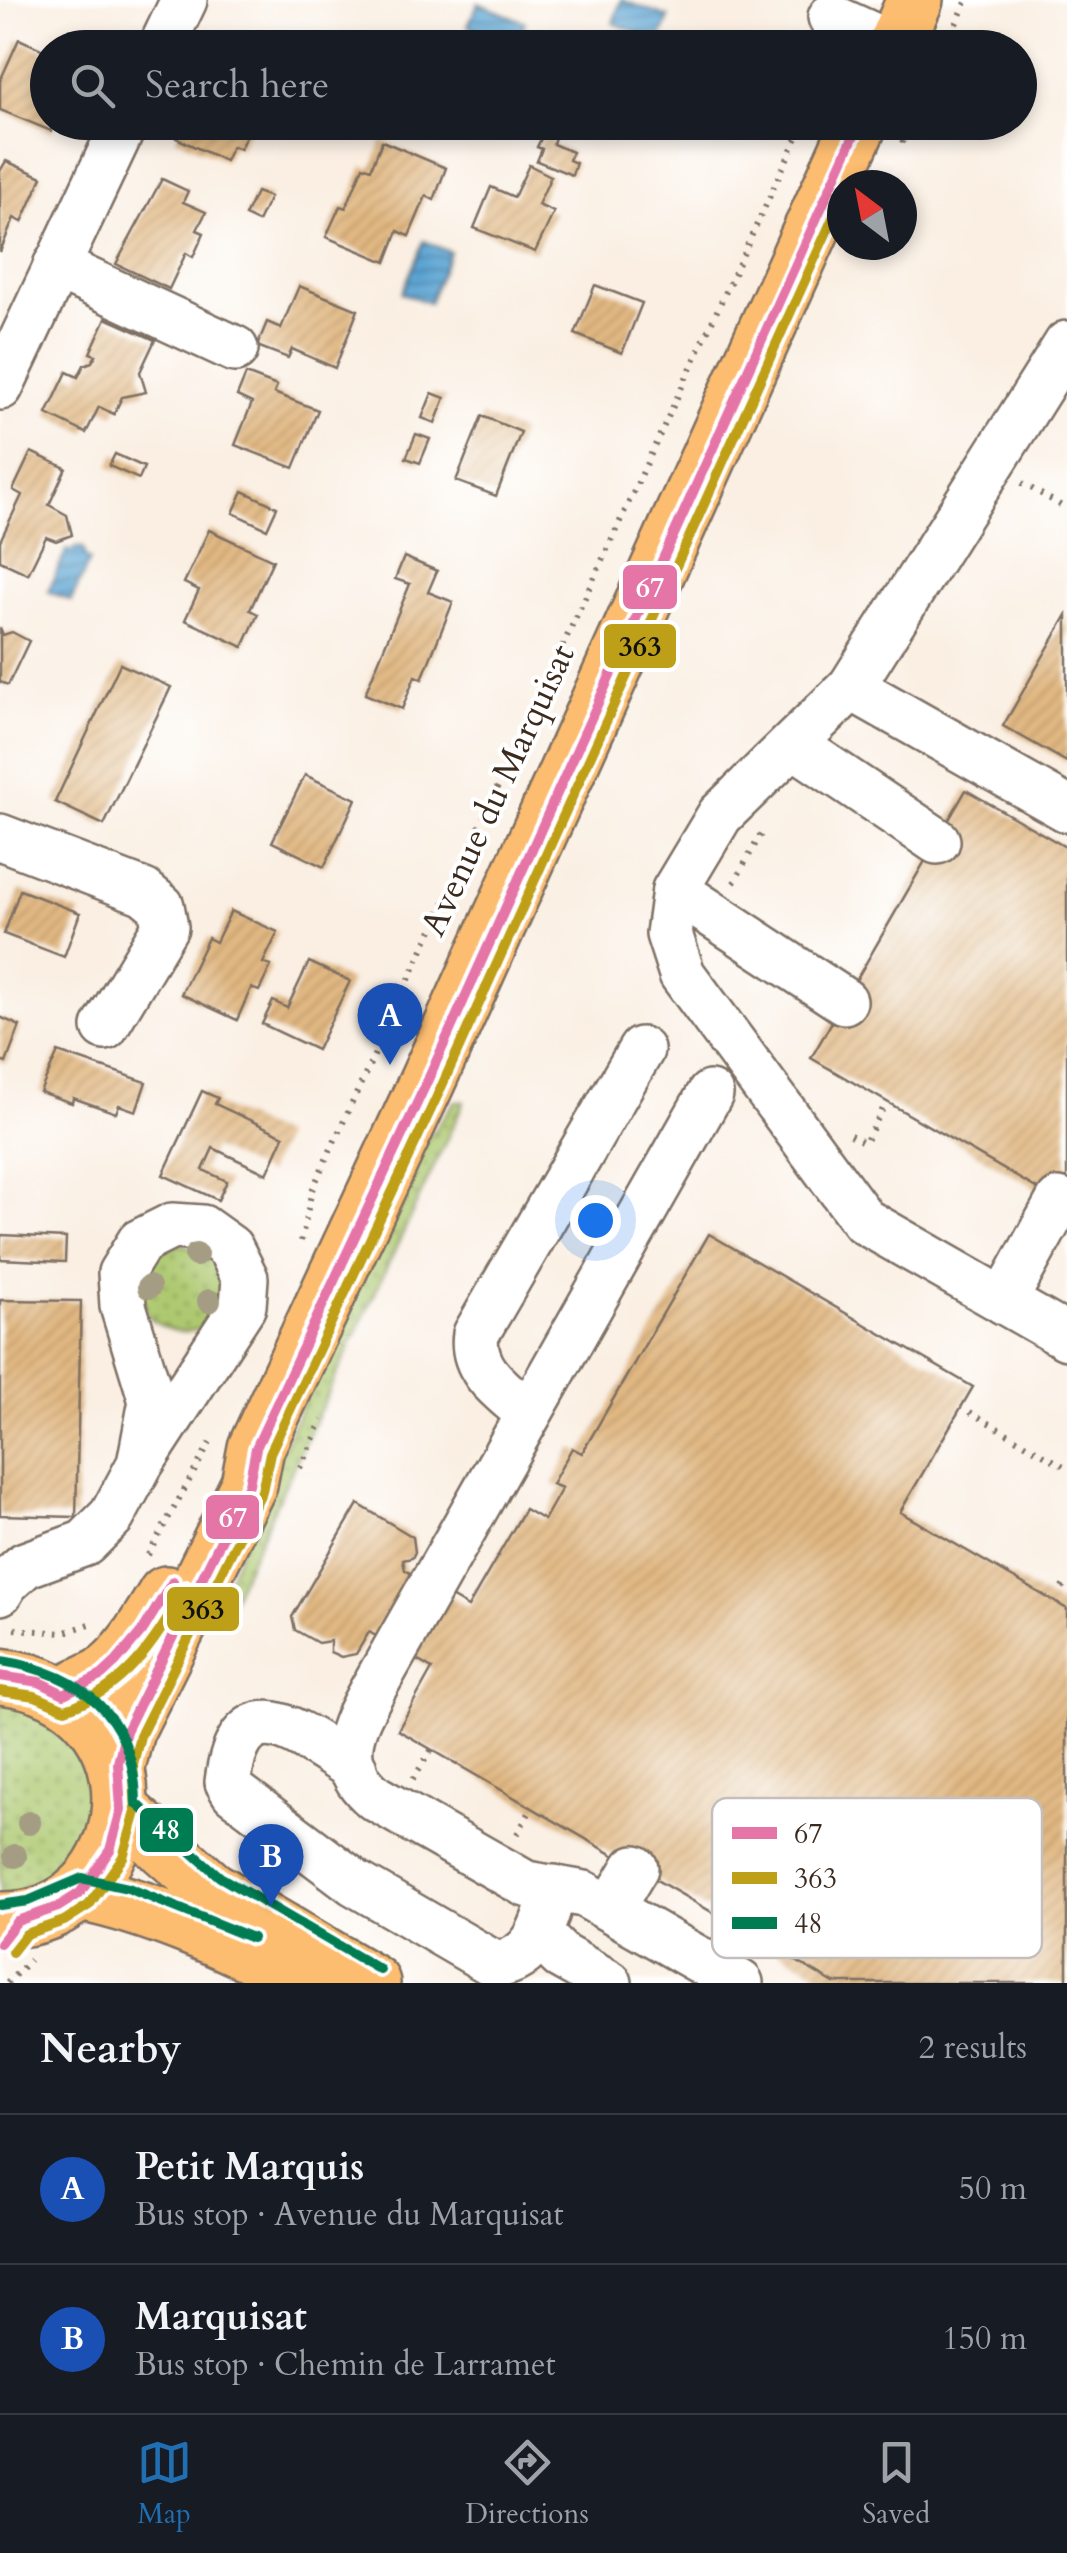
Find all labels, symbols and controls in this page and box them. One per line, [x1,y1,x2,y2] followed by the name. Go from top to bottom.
[30,30,1037,140] search box
[65,58,120,113] icon: search
[145,59,329,111] text: Search here
[827,170,917,260] north arrow
[621,563,679,611] line badge: 67
[636,569,664,607] text: 67
[602,622,678,670] line badge: 363
[618,628,662,666] text: 363
[409,637,587,944] street label: Avenue du Marquisat
[358,982,422,1065] pin: A
[570,1195,621,1246] your location
[204,1493,261,1541] line badge: 67
[219,1499,247,1537] text: 67
[165,1585,241,1633] line badge: 363
[181,1591,225,1629] text: 363
[712,1798,1042,1958] legend
[138,1806,195,1854] line badge: 48
[152,1811,180,1849] text: 48
[794,1815,823,1853] text: 67
[238,1824,304,1906] pin: B
[794,1860,837,1898] text: 363
[794,1905,823,1943] text: 48
[40,2020,182,2077] text: Nearby
[919,2026,1027,2070] text: 2 results
[135,2141,364,2193] text: Petit Marquis
[60,2167,85,2211] text: A
[959,2167,1027,2211] text: 50 m
[135,2193,564,2237] text: Bus stop · Avenue du Marquisat
[135,2291,307,2343] text: Marquisat
[61,2317,84,2361] text: B
[942,2317,1027,2361] text: 150 m
[135,2343,556,2387] text: Bus stop · Chemin de Larramet
[137,2435,192,2533] tab: Map
[465,2435,589,2533] tab: Directions
[862,2435,930,2533] tab: Saved

